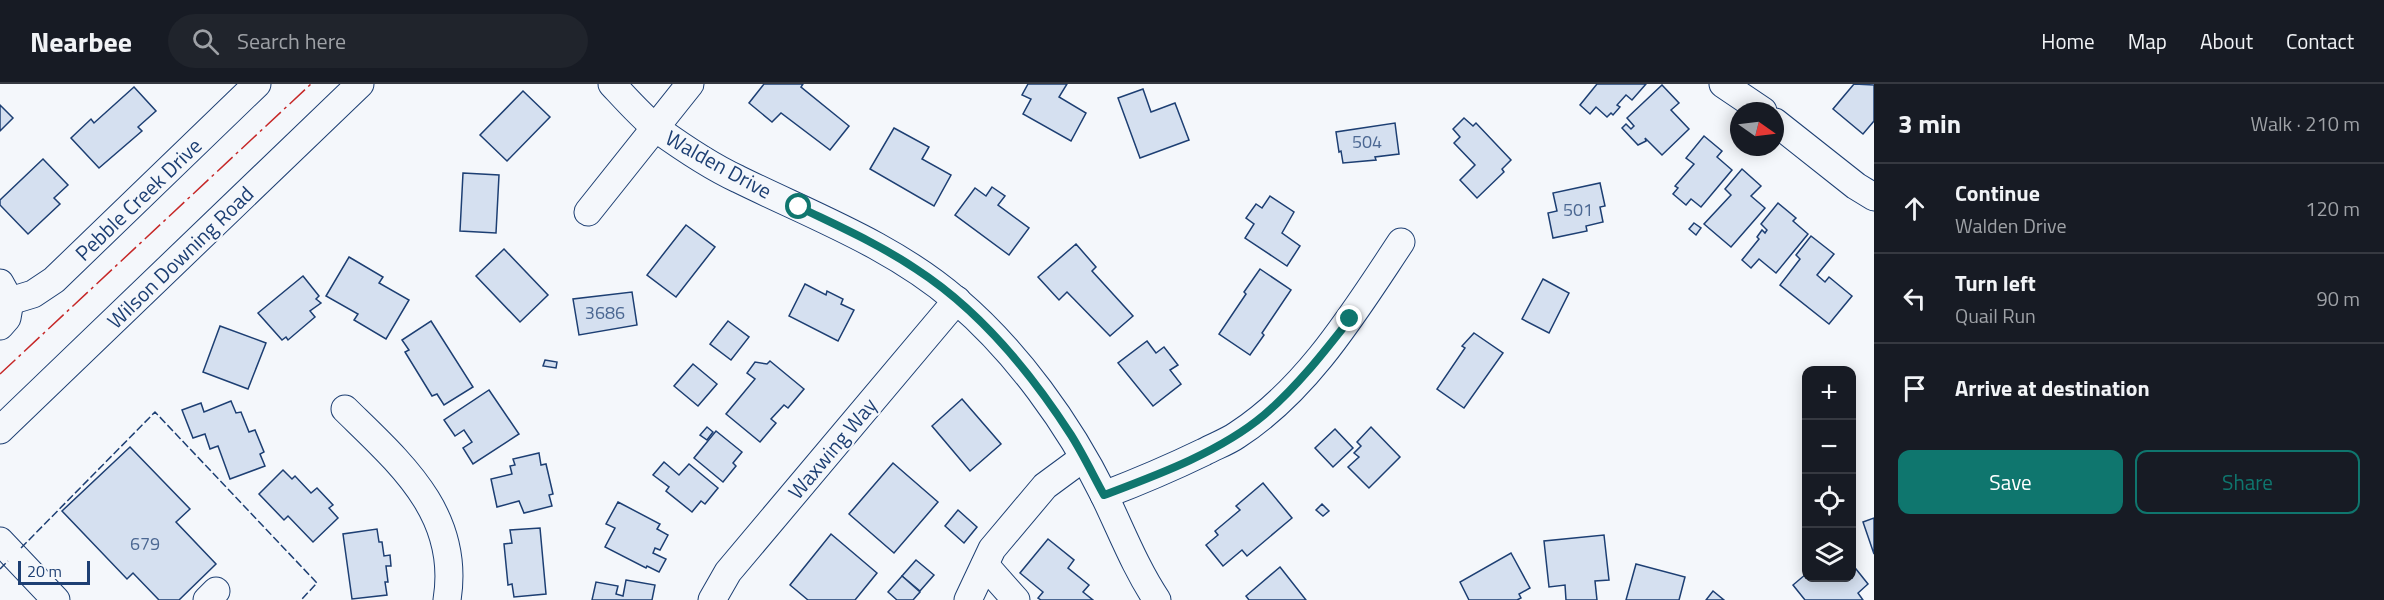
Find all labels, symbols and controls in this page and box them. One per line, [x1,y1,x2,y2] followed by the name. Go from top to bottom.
[168,14,588,68] search box
[30,20,132,63] text: Nearbee
[237,24,346,58] text: Search here
[189,25,222,58] icon: search
[2041,25,2095,57] text: Home
[2128,25,2167,57] text: Map
[2200,25,2253,57] text: About
[2286,25,2354,57] text: Contact
[1730,102,1784,156] north arrow
[1898,104,1961,143] text: 3 min
[2251,108,2360,139] text: Walk · 210 m
[660,122,778,206] street label: Walden Drive
[1352,128,1382,155] house number: 504
[67,130,209,268] street label: Pebble Creek Drive
[1955,176,2040,210] text: Continue
[99,178,261,336] street label: Wilson Downing Road
[1898,192,1931,225] icon: ahead
[785,193,811,219] route start
[2305,193,2360,224] text: 120 m
[1563,196,1593,223] house number: 501
[1955,210,2067,241] text: Walden Drive
[1955,266,2036,300] text: Turn left
[1898,282,1931,315] icon: left
[2316,283,2360,314] text: 90 m
[585,299,625,326] house number: 3686
[1955,300,2036,331] text: Quail Run
[1336,305,1362,331] route end
[1802,366,1856,582] map controls
[1802,366,1856,420] button: +
[1955,371,2150,405] text: Arrive at destination
[1898,372,1931,405] icon: arrive
[780,390,884,506] street label: Waxwing Way
[1802,420,1856,474] button: −
[1898,450,2123,514] button: Save
[2135,450,2360,514] button: Share
[1802,474,1856,528] button: locate
[1802,528,1856,582] button: layers
[130,530,160,557] house number: 679
[18,558,90,586] scale bar
[27,559,62,583] text: 20 m

